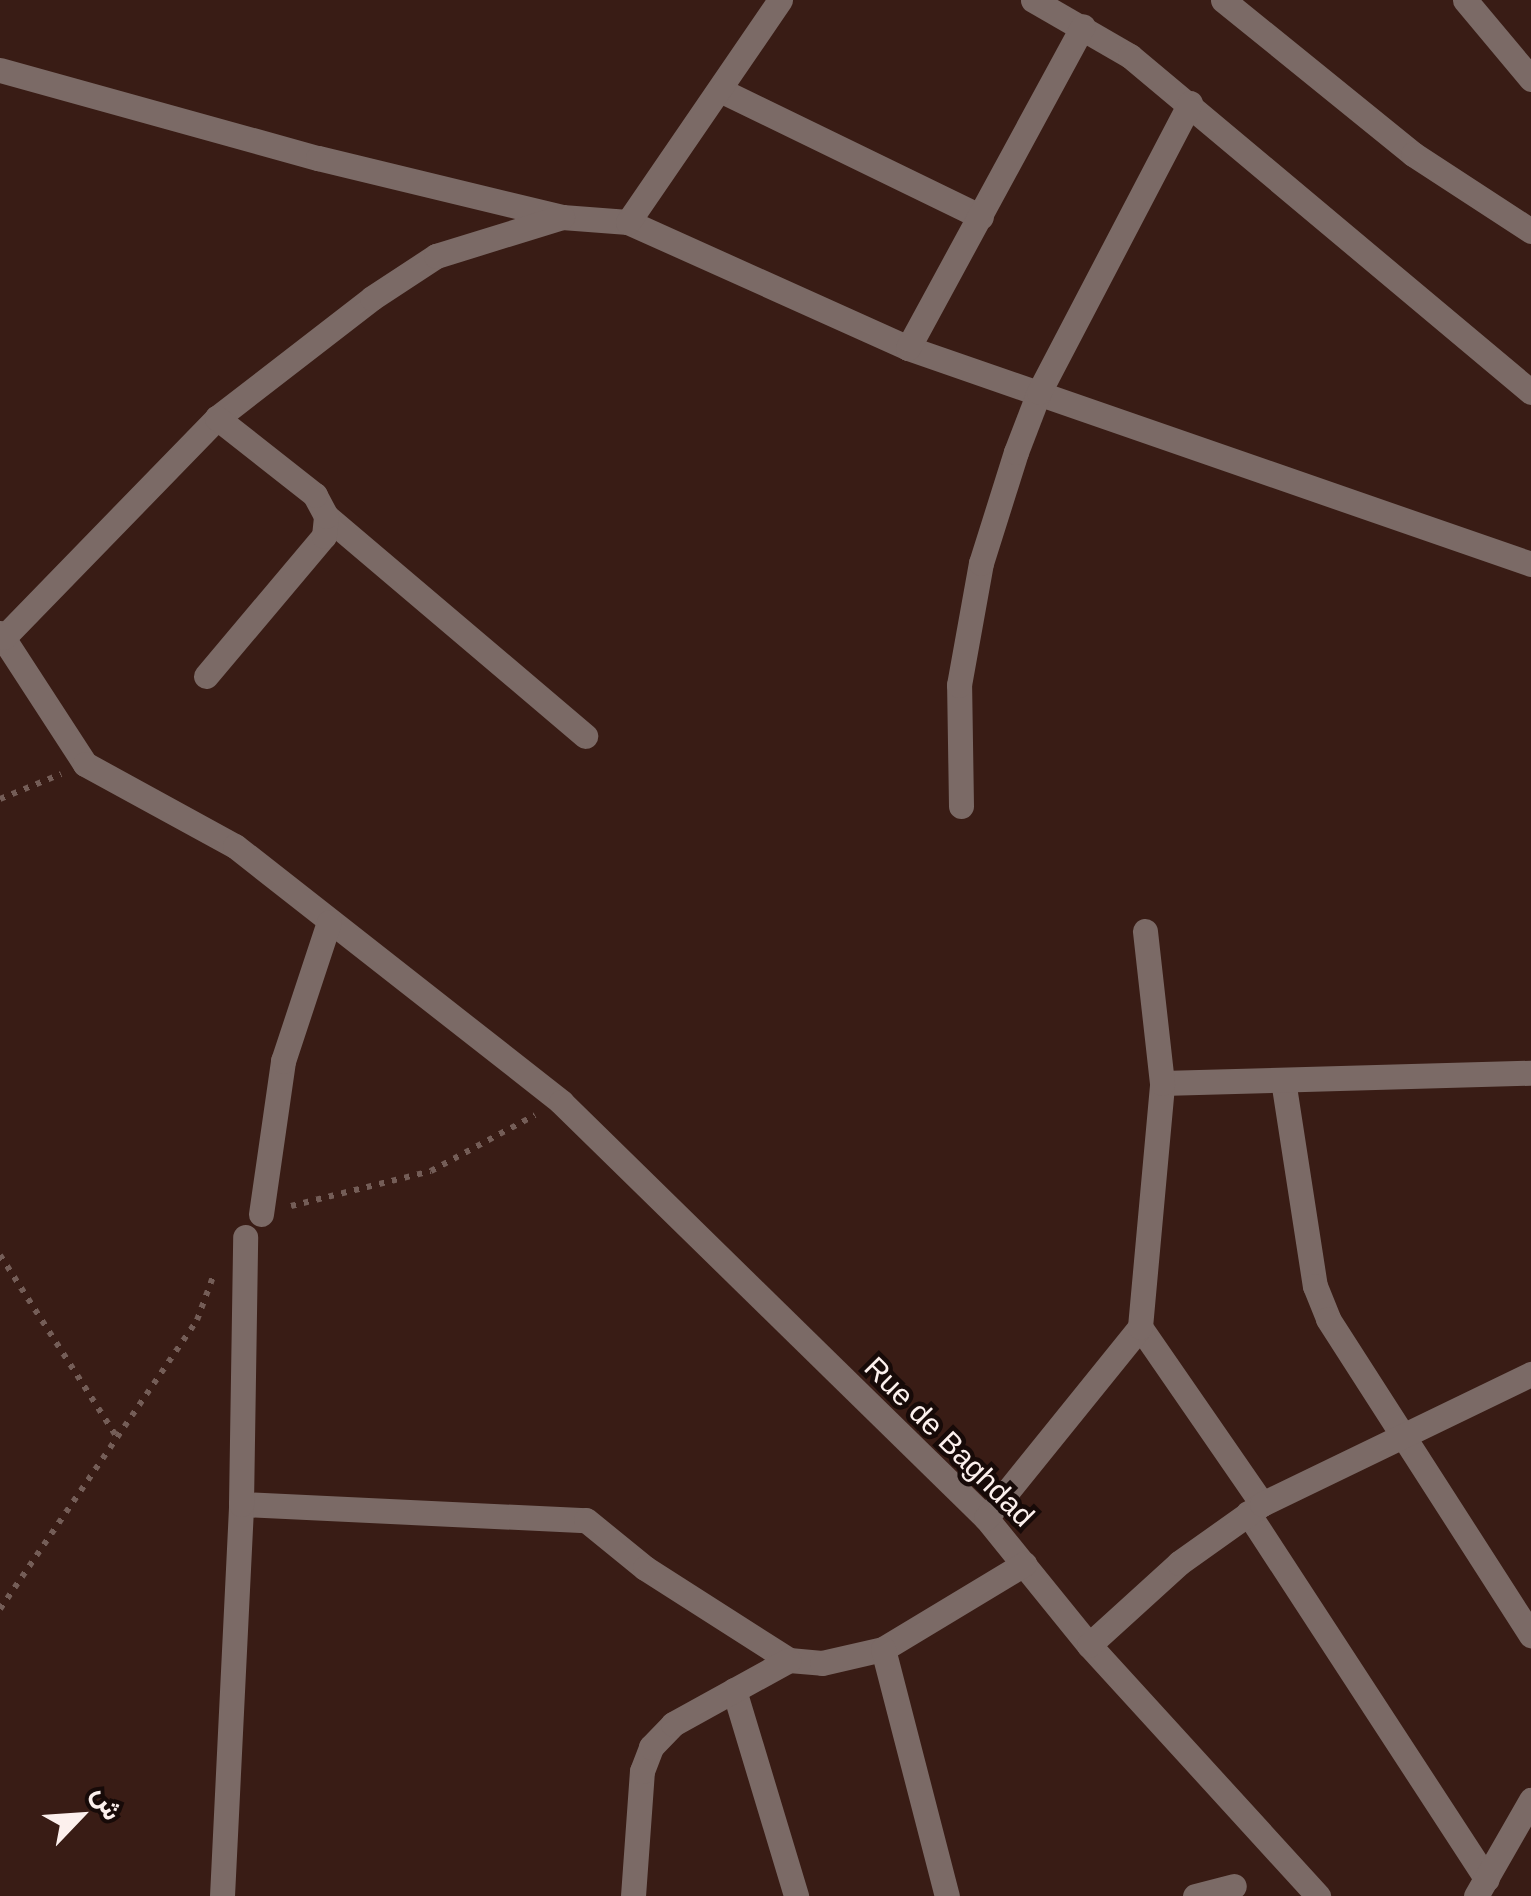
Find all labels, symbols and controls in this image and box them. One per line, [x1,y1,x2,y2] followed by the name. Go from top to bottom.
[857,1350,1041,1534] street label: Rue de Baghdad
[30,1766,130,1866] north arrow
[86,1781,129,1825] text: ش

